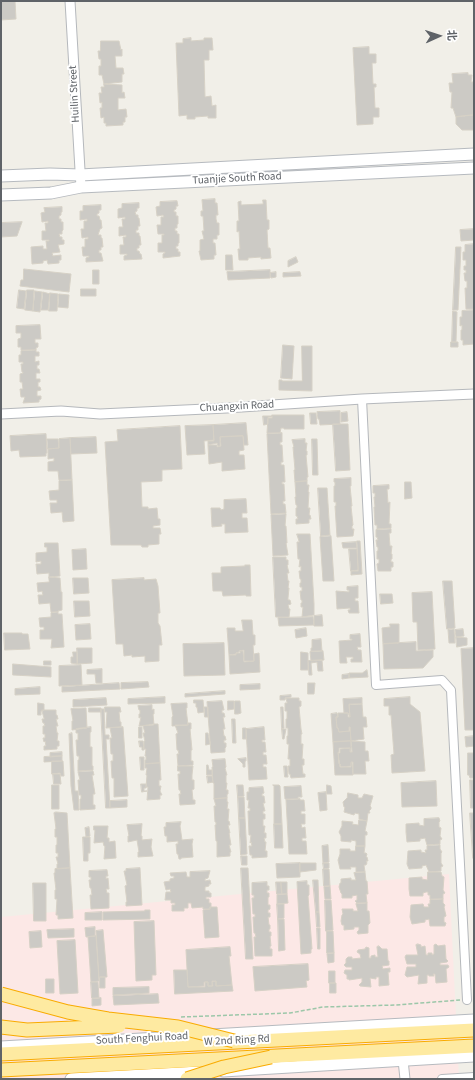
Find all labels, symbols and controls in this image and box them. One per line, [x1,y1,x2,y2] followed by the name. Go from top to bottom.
[419,16,459,56] north arrow
[444,29,459,41] text: 北
[67,65,83,123] street label: Huilin Street
[192,170,282,188] street label: Tuanjie South Road
[199,398,275,416] street label: Chuangxin Road
[95,1030,189,1048] street label: South Fenghui Road
[204,1033,270,1049] street label: W 2nd Ring Rd

